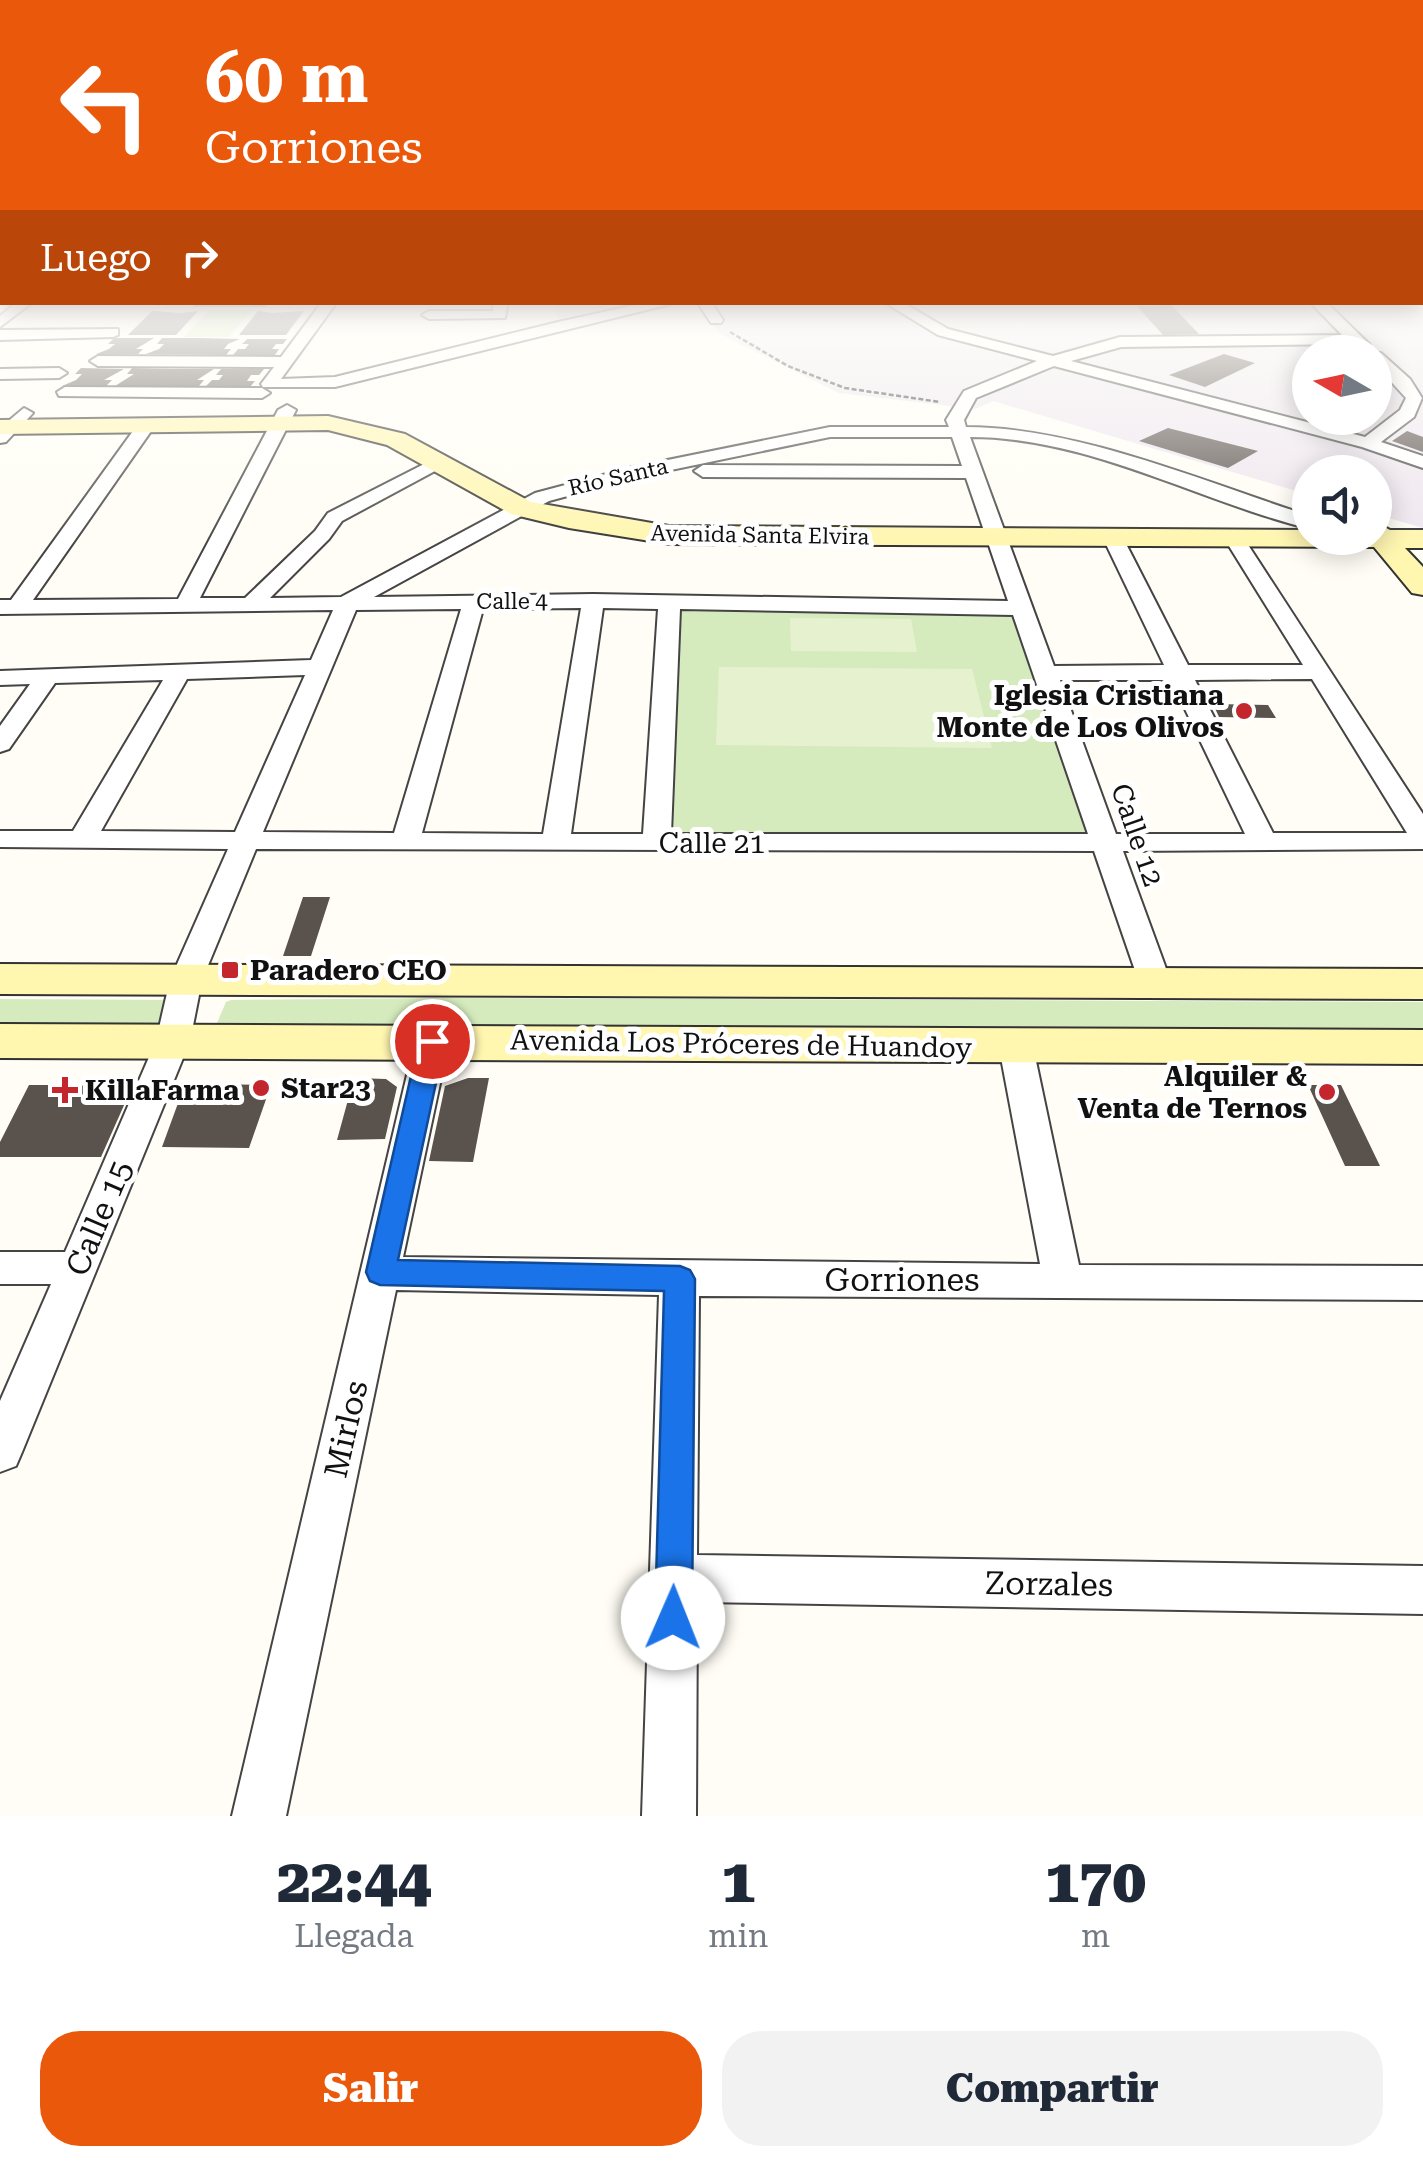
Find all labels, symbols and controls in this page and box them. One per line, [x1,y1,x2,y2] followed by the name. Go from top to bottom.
[205,37,369,119] text: 60 m
[40,40,170,170] icon: left
[205,121,423,174] text: Gorriones
[172,230,227,285] icon: right
[40,236,152,280] text: Luego
[1292,335,1392,435] north arrow
[1292,335,1392,555] map controls
[566,453,670,501] street label: Río Santa
[1292,455,1392,555] button: sound
[650,521,870,549] street label: Avenida Santa Elvira
[476,589,548,614] street label: Calle 4
[937,679,1225,744] place label: Iglesia Cristiana Monte de Los Olivos
[1233,700,1255,722] marker: Iglesia Cristiana Monte de Los Olivos
[1104,779,1170,891] street label: Calle 12
[659,827,765,860] street label: Calle 21
[250,954,447,987] place label: Paradero CEO
[219,959,241,981] marker: Paradero CEO
[390,999,475,1084] pin
[405,1014,460,1069] icon: arrive
[510,1023,973,1065] street label: Avenida Los Próceres de Huandoy
[1078,1060,1307,1125] place label: Alquiler & Venta de Ternos
[281,1072,371,1105] place label: Star23
[85,1074,240,1107] place label: KillaFarma
[250,1077,272,1099] marker: Star23
[54,1079,76,1101] marker: KillaFarma
[1316,1081,1338,1103] marker: Alquiler & Venta de Ternos
[58,1155,140,1281] street label: Calle 15
[825,1261,979,1299] street label: Gorriones
[316,1377,376,1481] street label: Mirlos
[985,1564,1113,1604] street label: Zorzales
[621,1566,725,1670] position arrow
[277,1846,431,1917] text: 22:44
[721,1846,755,1917] text: 1
[1045,1846,1146,1917] text: 170
[294,1917,414,1955] text: Llegada
[708,1917,768,1955] text: min
[1081,1917,1110,1955] text: m
[40,2031,702,2146] button: Salir
[722,2031,1383,2146] button: Compartir

